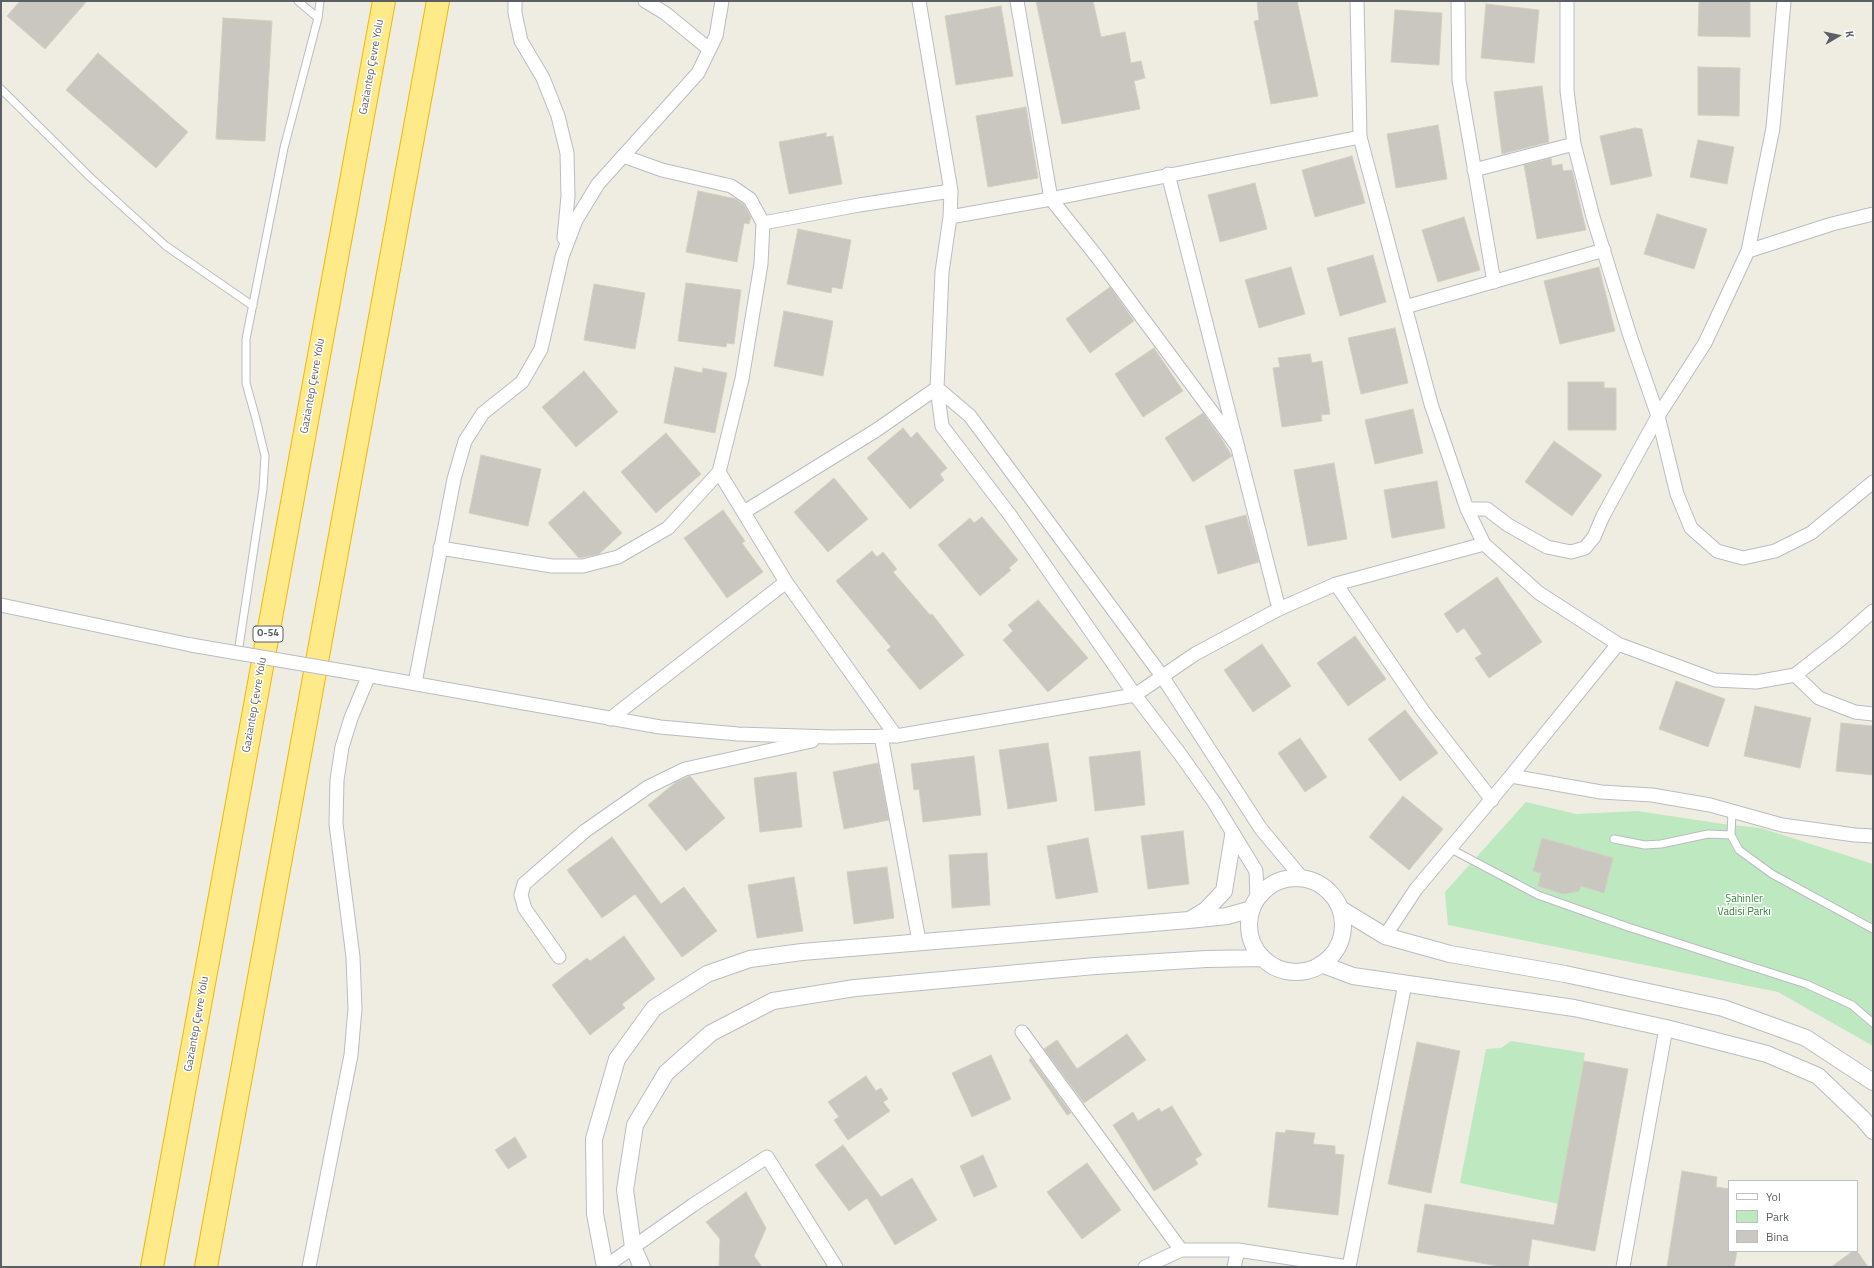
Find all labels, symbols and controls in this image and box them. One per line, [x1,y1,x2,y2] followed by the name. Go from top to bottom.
[1818,16,1858,56] north arrow
[357,18,387,116] street label: Gaziantep Çevre Yolu
[1841,30,1858,39] text: K
[298,337,328,435] street label: Gaziantep Çevre Yolu
[253,626,283,642] road number: O-54
[240,656,270,754] street label: Gaziantep Çevre Yolu
[1717,892,1771,918] park label: Şahinler Vadisi Parkı
[182,975,212,1073] street label: Gaziantep Çevre Yolu
[1728,1180,1858,1252] legend
[1766,1187,1781,1206] text: Yol
[1766,1207,1789,1226] text: Park
[1766,1227,1788,1246] text: Bina

